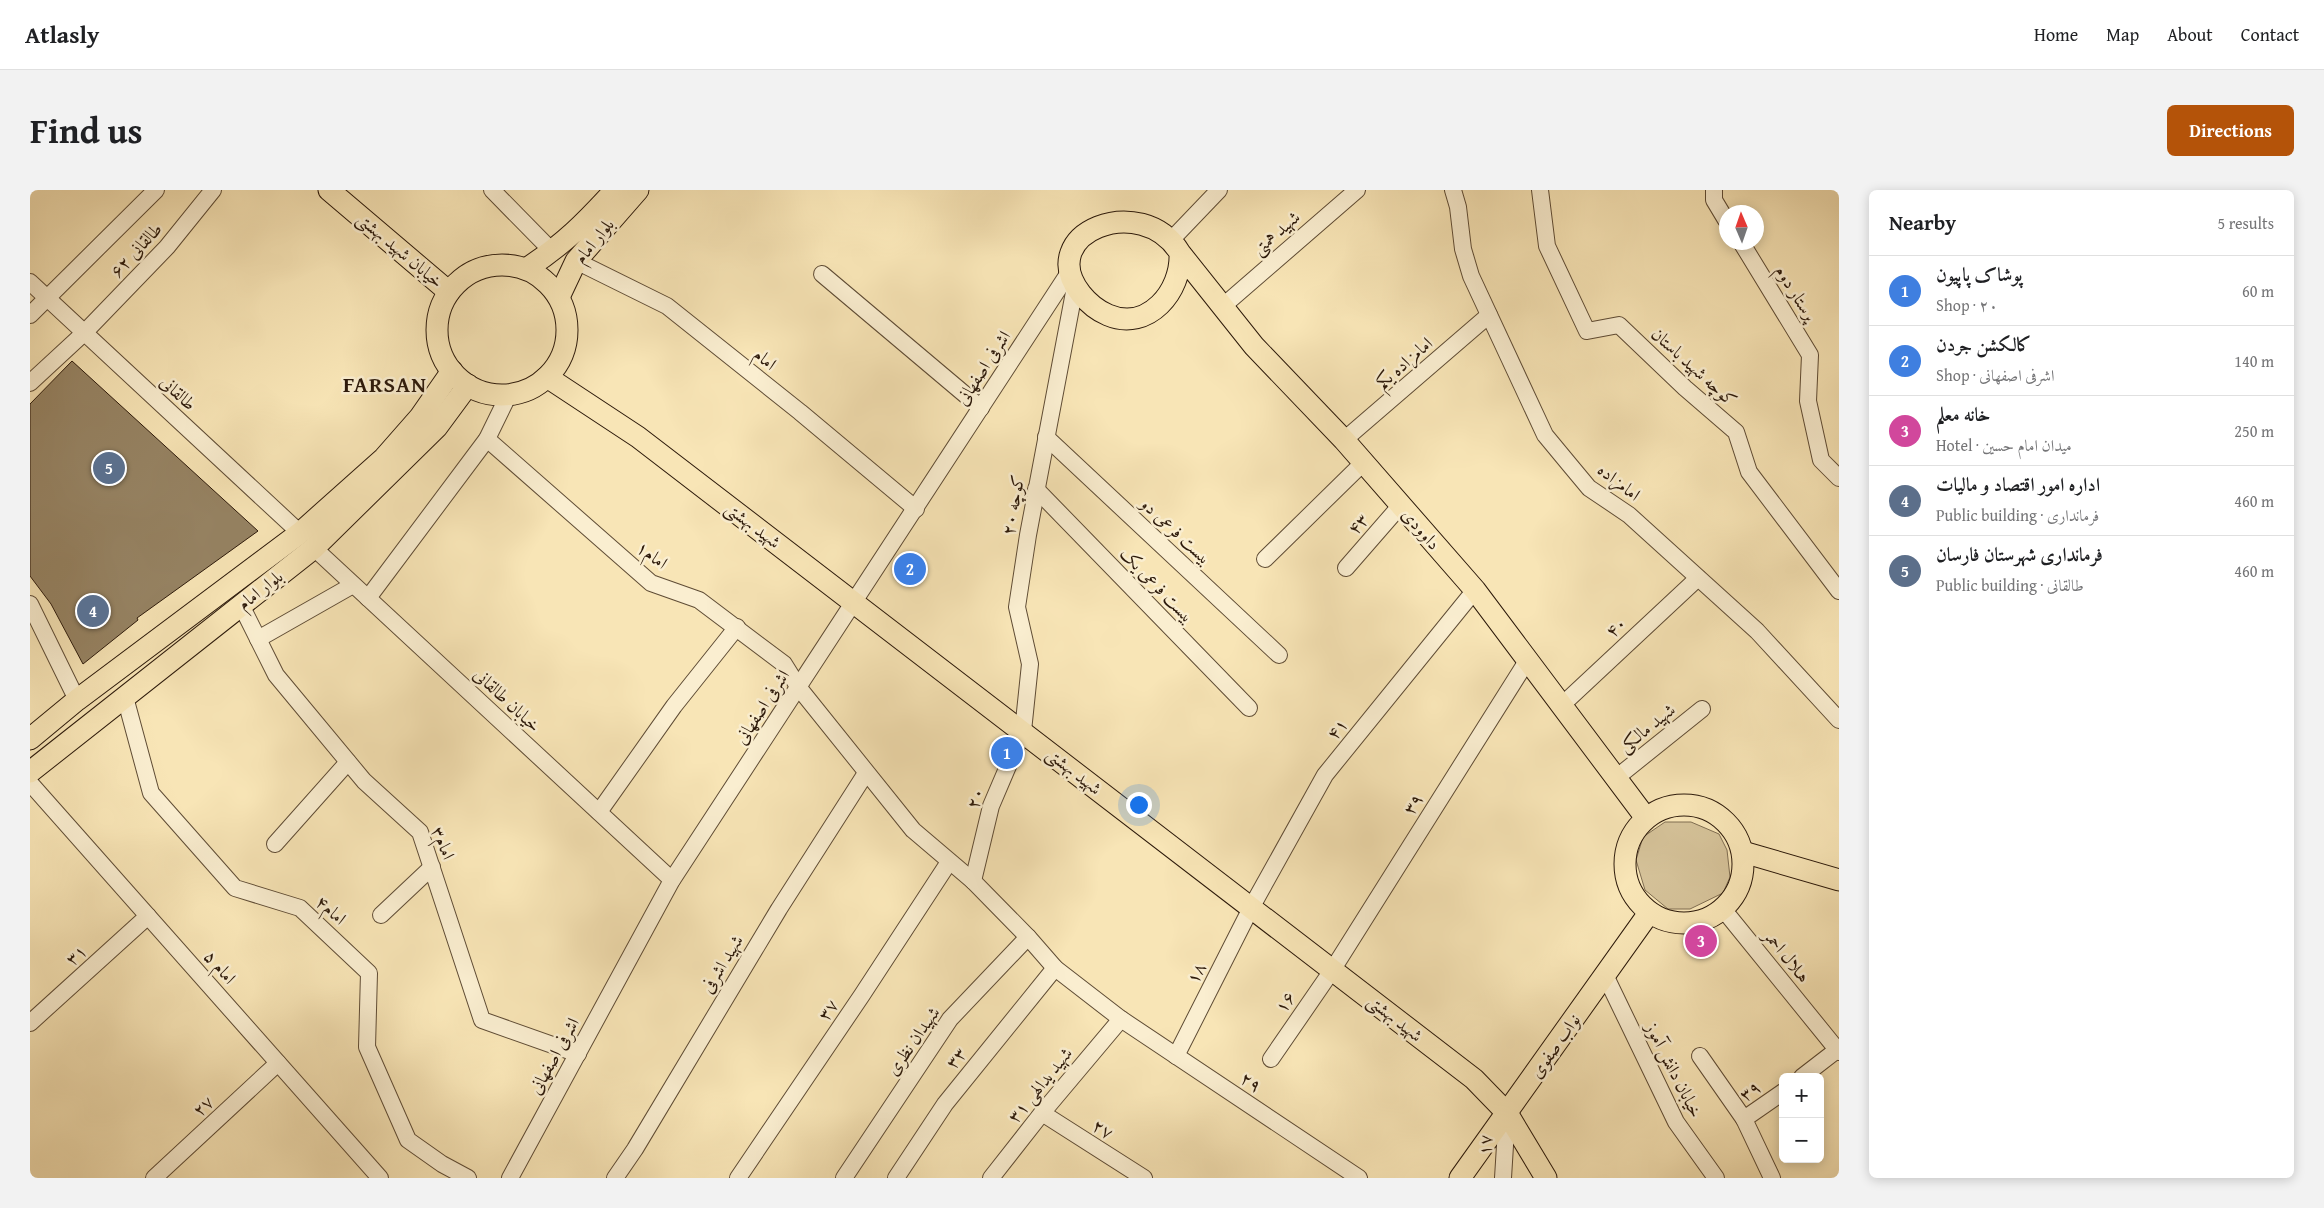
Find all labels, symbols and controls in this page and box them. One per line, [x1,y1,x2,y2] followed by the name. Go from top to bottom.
[25,17,99,52] text: Atlasly
[2034,21,2078,48] text: Home
[2106,21,2139,48] text: Map
[2167,21,2213,48] text: About
[2241,21,2299,48] text: Contact
[30,105,143,156] text: Find us
[2167,105,2294,156] button: Directions
[1246,204,1306,261] street label: شهید همتی
[351,205,450,294] street label: خیابان شهید بهشتی
[1719,205,1764,250] north arrow
[1889,207,1956,238] text: Nearby
[2217,211,2274,235] text: 5 results
[567,212,623,271] street label: بلوار امام
[103,216,168,283] street label: طالقانی ۶۲
[1766,259,1825,329] street label: پرستار دوم
[1936,260,2022,288] text: پوشاک پاپیون
[1901,279,1909,303] text: 1
[2242,279,2274,303] text: 60 m
[1936,293,1998,317] text: Shop · ۲۰
[1645,321,1743,413] street label: کوچه شهید باستان
[948,325,1017,411] street label: اشرفی اصفهانی
[1369,330,1441,398] street label: امامزاده یکم
[1936,330,2031,358] text: کالکشن جردن
[746,341,783,379] street label: امام
[1901,349,1909,373] text: 2
[2234,349,2274,373] text: 140 m
[1936,363,2054,387] text: Shop · اشرفی اصفهانی
[343,368,427,400] district label: FARSAN
[154,369,203,417] street label: طالقانی
[1936,400,1990,428] text: خانه معلم
[1901,419,1909,443] text: 3
[2234,419,2274,443] text: 250 m
[1936,433,2072,457] text: Hotel · میدان امام حسین
[93,449,125,487] pin: 5
[1592,456,1647,507] street label: امامزاده
[1936,470,2100,498] text: اداره امور اقتصاد و مالیات
[994,473,1031,537] street label: کوچه ۲۰
[1133,489,1218,571] street label: بیست فرعی دو
[1901,489,1909,513] text: 4
[2234,489,2274,513] text: 460 m
[720,494,787,555] street label: شهید بهشتی
[1395,502,1447,556] street label: داوودی
[1936,503,2099,527] text: Public building · فرمانداری
[1341,507,1375,541] street label: ۴۳
[629,534,674,578] street label: امام۱
[1114,540,1201,629] street label: بیست فرعی یک
[1936,540,2103,568] text: فرمانداری شهرستان فارسان
[894,550,926,588] pin: 2
[1901,559,1909,583] text: 5
[2234,559,2274,583] text: 460 m
[231,563,290,619] street label: بلوار امام
[1936,573,2084,597] text: Public building · طالقانی
[77,592,109,630] pin: 4
[1599,610,1633,644] street label: ۴۰
[468,661,547,738] street label: خیابان طالقانی
[727,664,796,750] street label: اشرفی اصفهانی
[1612,696,1681,759] street label: شهید مالکی
[1319,712,1354,745] street label: ۴۱
[991,734,1023,772] pin: 1
[1041,740,1108,801] street label: شهید بهشتی
[958,783,991,812] street label: ۲۰
[1396,788,1430,820] street label: ۳۹
[1126,792,1152,818] your location
[422,822,463,865] street label: امام۳
[308,888,353,933] street label: امام۴
[1685,922,1717,960] pin: 3
[1756,922,1817,988] street label: هـلال احمر
[693,929,750,998] street label: شهید اشرفی
[59,938,93,972] street label: ۳۱
[196,944,243,992] street label: امام ۵
[1179,957,1212,988] street label: ۱۸
[1268,985,1302,1018] street label: ۱۶
[1362,987,1429,1048] street label: شهید بهشتی
[811,993,845,1026] street label: ۳۷
[879,1001,946,1081] street label: شهیدان نظری
[1522,1008,1587,1084] street label: نواب صفوی
[521,1012,586,1099] street label: اشرفی اصفهانی
[1638,1016,1710,1122] street label: خیابان دانش آموز
[938,1041,973,1074] street label: ۳۳
[1001,1041,1079,1128] street label: ۳۱ شهید یدالهی
[1235,1065,1268,1099] street label: ۲۹
[1733,1073,1766,1108] street label: ۳۹
[1779,1073,1824,1163] map controls
[1779,1073,1824,1118] button: +
[186,1089,220,1123] street label: ۲۷
[1087,1112,1119,1146] street label: ۲۷
[1779,1118,1824,1163] button: −
[1470,1134,1499,1156] street label: ۱۷

